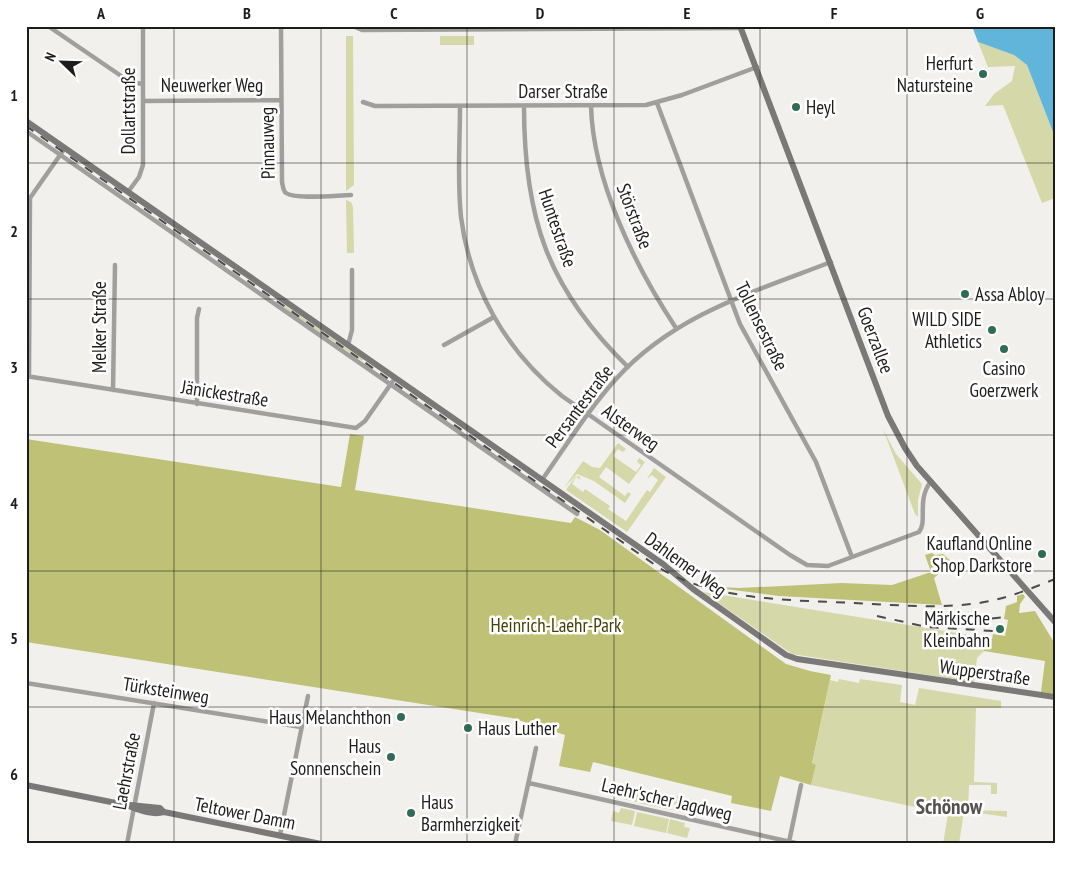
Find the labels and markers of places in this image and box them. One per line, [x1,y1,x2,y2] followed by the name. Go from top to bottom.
[897,51,974,97] place label: Herfurt Natursteine
[977,68,989,80] marker: Herfurt Natursteine
[806,95,836,119] place label: Heyl
[790,101,802,113] marker: Heyl
[975,282,1046,306] place label: Assa Abloy
[959,288,971,300] marker: Assa Abloy
[912,307,982,353] place label: WILD SIDE Athletics
[986,324,998,336] marker: WILD SIDE Athletics
[998,343,1010,355] marker: Casino Goerzwerk
[970,356,1039,402] place label: Casino Goerzwerk
[927,531,1032,577] place label: Kaufland Online Shop Darkstore
[1036,548,1048,560] marker: Kaufland Online Shop Darkstore
[923,606,990,652] place label: Märkische Kleinbahn
[994,623,1006,635] marker: Märkische Kleinbahn
[269,705,391,729] place label: Haus Melanchthon
[395,711,407,723] marker: Haus Melanchthon
[478,716,558,740] place label: Haus Luther
[462,722,474,734] marker: Haus Luther
[290,734,381,780] place label: Haus Sonnenschein
[385,751,397,763] marker: Haus Sonnenschein
[421,790,521,836] place label: Haus Barmherzigkeit
[405,807,417,819] marker: Haus Barmherzigkeit

